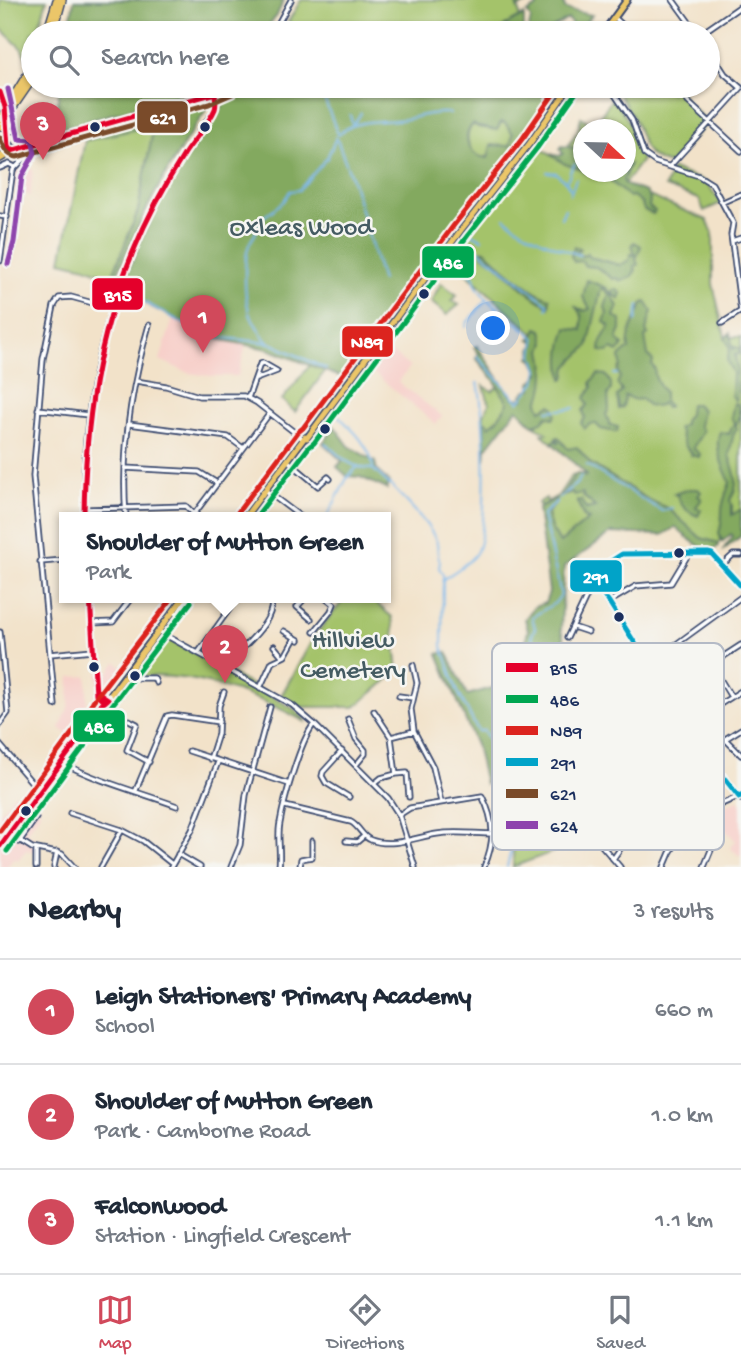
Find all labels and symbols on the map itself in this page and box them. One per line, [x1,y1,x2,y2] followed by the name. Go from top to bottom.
[136,100,189,134] line badge: 621
[20,102,66,160] pin: 3
[150,109,176,132] text: 621
[573,119,636,182] north arrow
[88,120,102,134] unlabelled marker
[198,120,212,134] unlabelled marker
[230,214,374,245] park label: Oxleas Wood
[421,245,475,279] line badge: 486
[432,254,463,277] text: 486
[91,277,144,311] line badge: B15
[103,286,132,309] text: B15
[417,287,431,301] unlabelled marker
[180,295,226,353] pin: 1
[476,311,510,345] your location
[341,325,394,358] line badge: N89
[351,333,384,356] text: N89
[318,422,332,436] unlabelled marker
[672,546,686,560] unlabelled marker
[569,559,623,593] line badge: 291
[583,568,609,591] text: 291
[612,610,626,624] unlabelled marker
[202,625,248,683] pin: 2
[300,627,406,688] park label: Hillview Cemetery
[492,643,724,850] legend
[549,659,577,682] text: B15
[87,660,101,674] unlabelled marker
[128,669,142,683] unlabelled marker
[550,691,579,714] text: 486
[72,709,126,743] line badge: 486
[83,718,114,741] text: 486
[550,722,583,745] text: N89
[550,754,577,777] text: 291
[550,785,577,808] text: 621
[19,804,33,818] unlabelled marker
[550,817,578,840] text: 624

